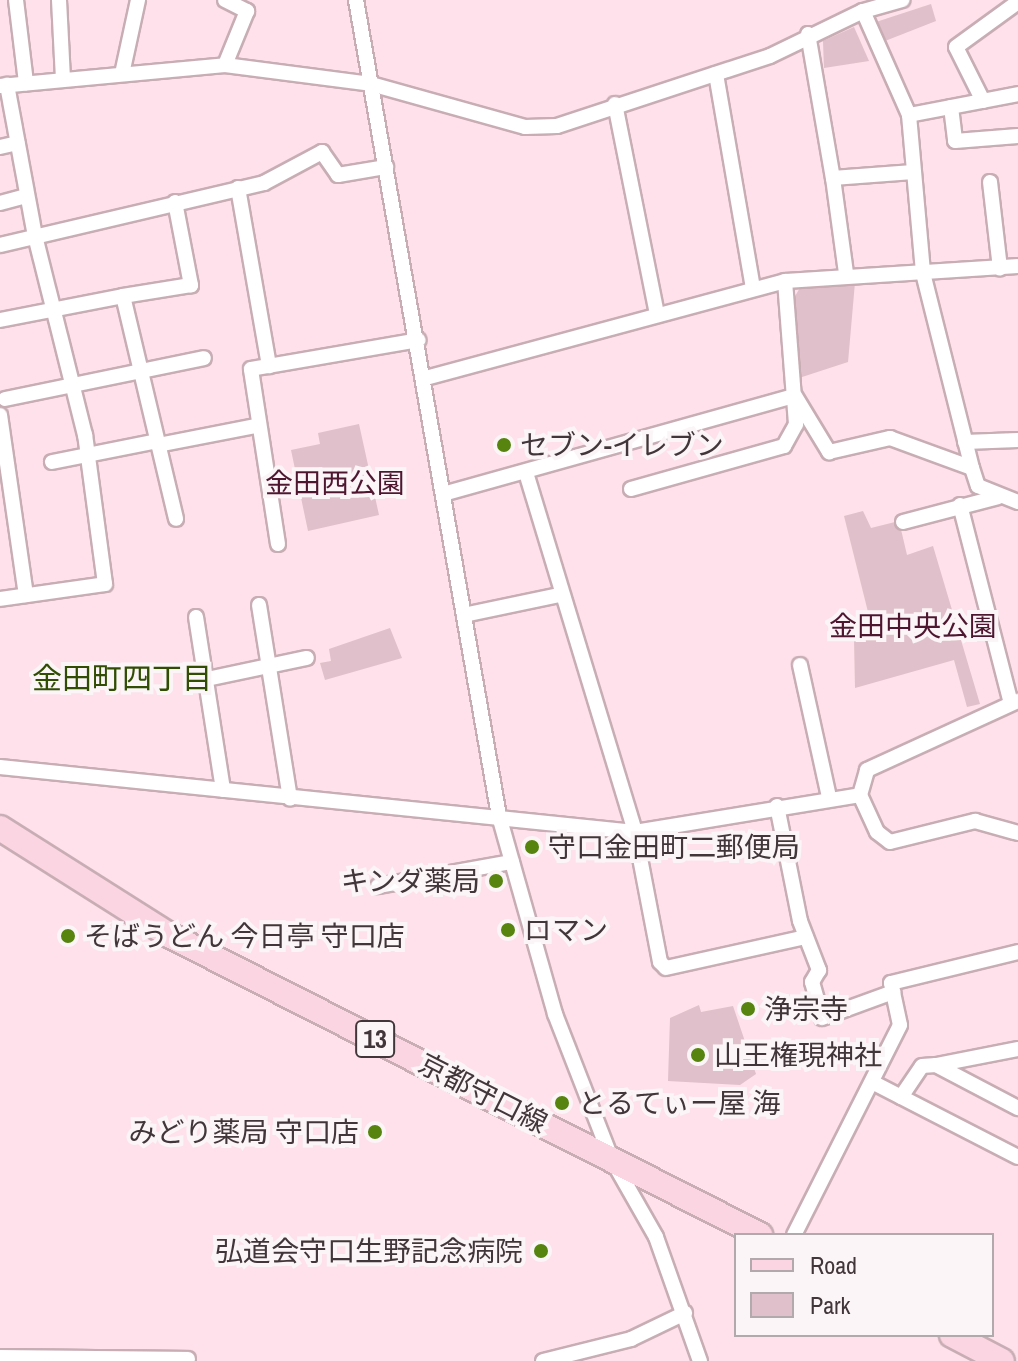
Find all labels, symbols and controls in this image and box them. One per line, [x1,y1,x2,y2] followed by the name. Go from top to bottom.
[520,428,724,462] place label: セブン-イレブン
[495,436,513,454] marker: セブン-イレブン
[265,466,405,500] park label: 金田西公園
[829,609,997,643] park label: 金田中央公園
[32,660,212,696] district label: 金田町四丁目
[548,830,800,864] place label: 守口金田町二郵便局
[523,838,541,856] marker: 守口金田町二郵便局
[340,864,480,898] place label: キンダ薬局
[487,872,505,890] marker: キンダ薬局
[524,913,608,947] place label: ロマン
[84,919,405,953] place label: そばうどん 今日亭 守口店
[499,921,517,939] marker: ロマン
[59,927,77,945] marker: そばうどん 今日亭 守口店
[764,992,848,1026] place label: 浄宗寺
[739,1000,757,1018] marker: 浄宗寺
[355,1017,395,1061] road number: 13
[714,1038,882,1072] place label: 山王権現神社
[413,1046,553,1140] street label: 京都守口線
[689,1046,707,1064] marker: 山王権現神社
[578,1086,780,1120] place label: とるてぃー屋 海
[553,1094,571,1112] marker: とるてぃー屋 海
[129,1115,359,1149] place label: みどり薬局 守口店
[366,1123,384,1141] marker: みどり薬局 守口店
[734,1233,994,1337] legend
[215,1234,523,1268] place label: 弘道会守口生野記念病院
[530,1240,552,1262] marker: 弘道会守口生野記念病院
[810,1249,857,1281] text: Road
[810,1289,850,1321] text: Park

